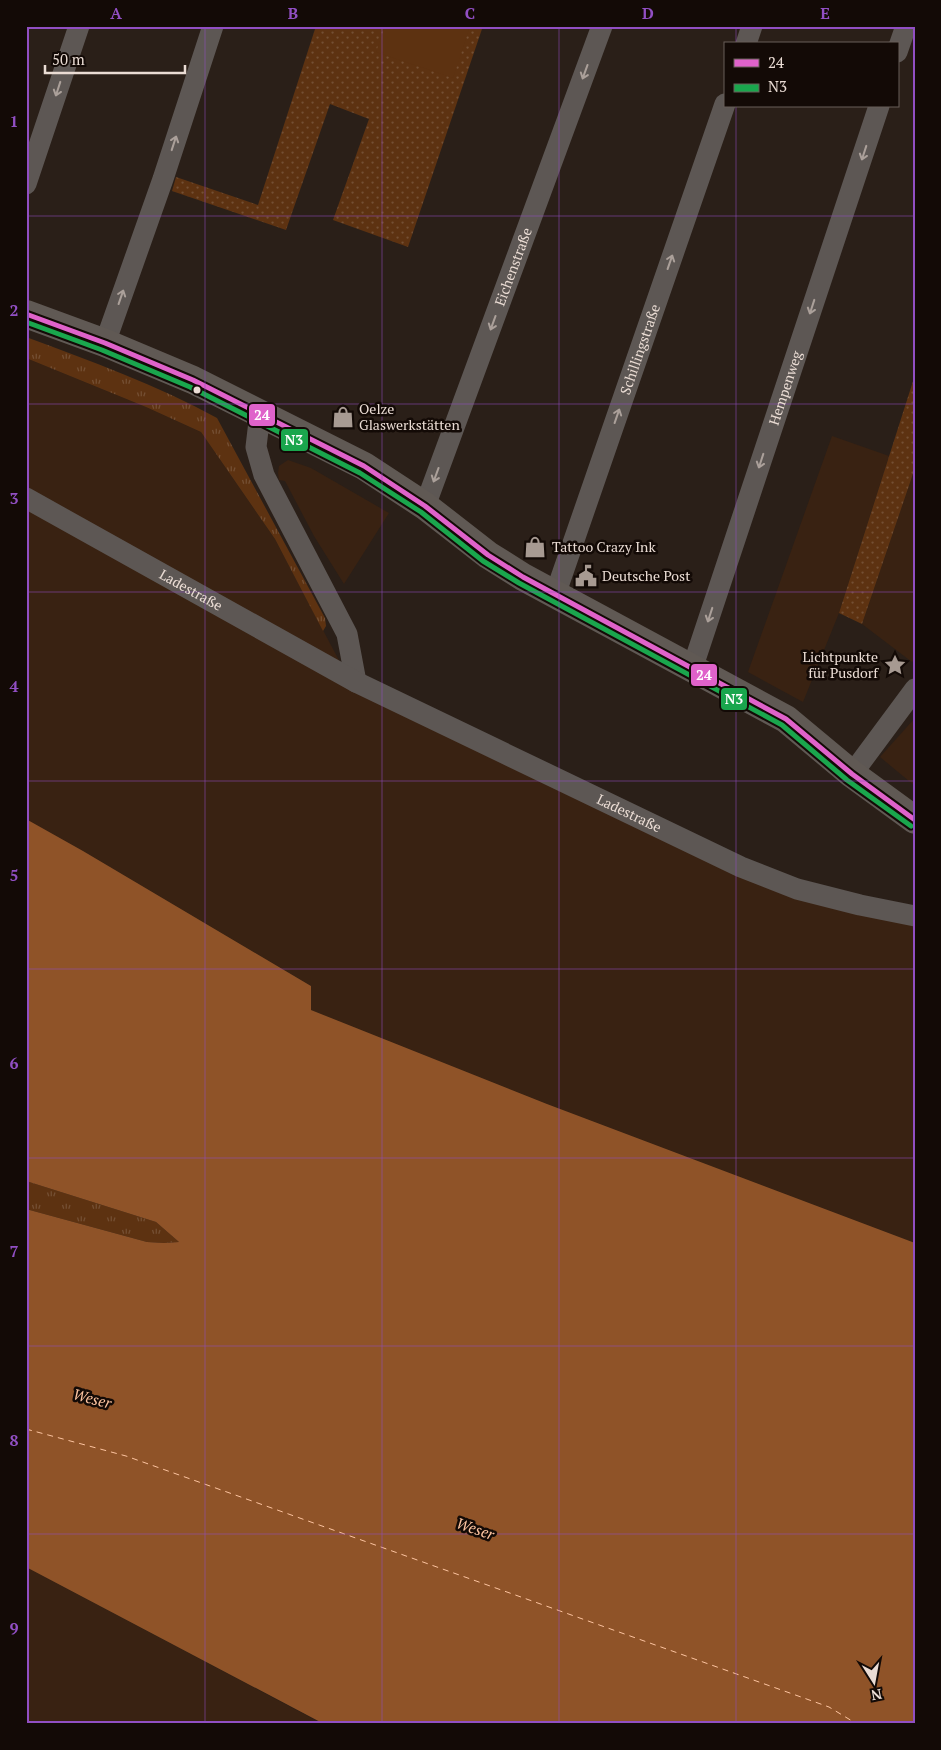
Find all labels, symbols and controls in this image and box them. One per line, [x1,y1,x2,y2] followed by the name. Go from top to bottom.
[110,2,122,24] text: A
[288,2,298,24] text: B
[465,2,475,24] text: C
[642,2,654,24] text: D
[820,2,830,24] text: E
[45,42,185,74] scale bar
[724,42,898,108] legend
[52,49,85,69] text: 50 m
[768,52,784,72] text: 24
[580,64,589,79] one-way arrow
[768,76,787,96] text: N3
[53,81,62,96] one-way arrow
[9,110,19,132] text: 1
[170,136,180,152] one-way arrow
[858,144,868,160] one-way arrow
[490,225,536,308] street label: Eichenstraße
[666,255,675,270] one-way arrow
[117,290,126,305] one-way arrow
[807,298,817,314] one-way arrow
[9,299,19,321] text: 2
[615,301,664,397] street label: Schillingstraße
[488,315,497,330] one-way arrow
[764,348,806,428] street label: Hempenweg
[192,385,202,395] unlabelled marker
[359,399,460,434] place label: Oelze Glaswerkstätten
[248,403,276,427] line badge: 24
[330,404,356,430] shop icon: Oelze Glaswerkstätten
[254,405,270,424] text: 24
[613,408,622,424] one-way arrow
[280,428,309,452] line badge: N3
[285,430,303,449] text: N3
[756,453,765,468] one-way arrow
[431,467,440,483] one-way arrow
[9,487,19,509] text: 3
[522,534,548,560] shop icon: Tattoo Crazy Ink
[552,537,656,556] place label: Tattoo Crazy Ink
[573,563,599,589] public building icon: Deutsche Post
[156,564,226,615] street label: Ladestraße
[602,566,691,585] place label: Deutsche Post
[705,607,714,622] one-way arrow
[802,647,879,682] place label: Lichtpunkte für Pusdorf
[882,652,908,678] place icon: Lichtpunkte für Pusdorf
[690,663,718,687] line badge: 24
[696,665,712,684] text: 24
[9,675,19,697] text: 4
[720,687,748,711] line badge: N3
[725,689,743,708] text: N3
[594,789,665,836] street label: Ladestraße
[9,864,19,886] text: 5
[9,1052,19,1074] text: 6
[9,1240,19,1262] text: 7
[71,1383,115,1413] water label: Weser
[9,1429,19,1451] text: 8
[454,1512,498,1544] water label: Weser
[9,1617,19,1639] text: 9
[848,1658,898,1708] north arrow
[869,1685,884,1706] text: N

